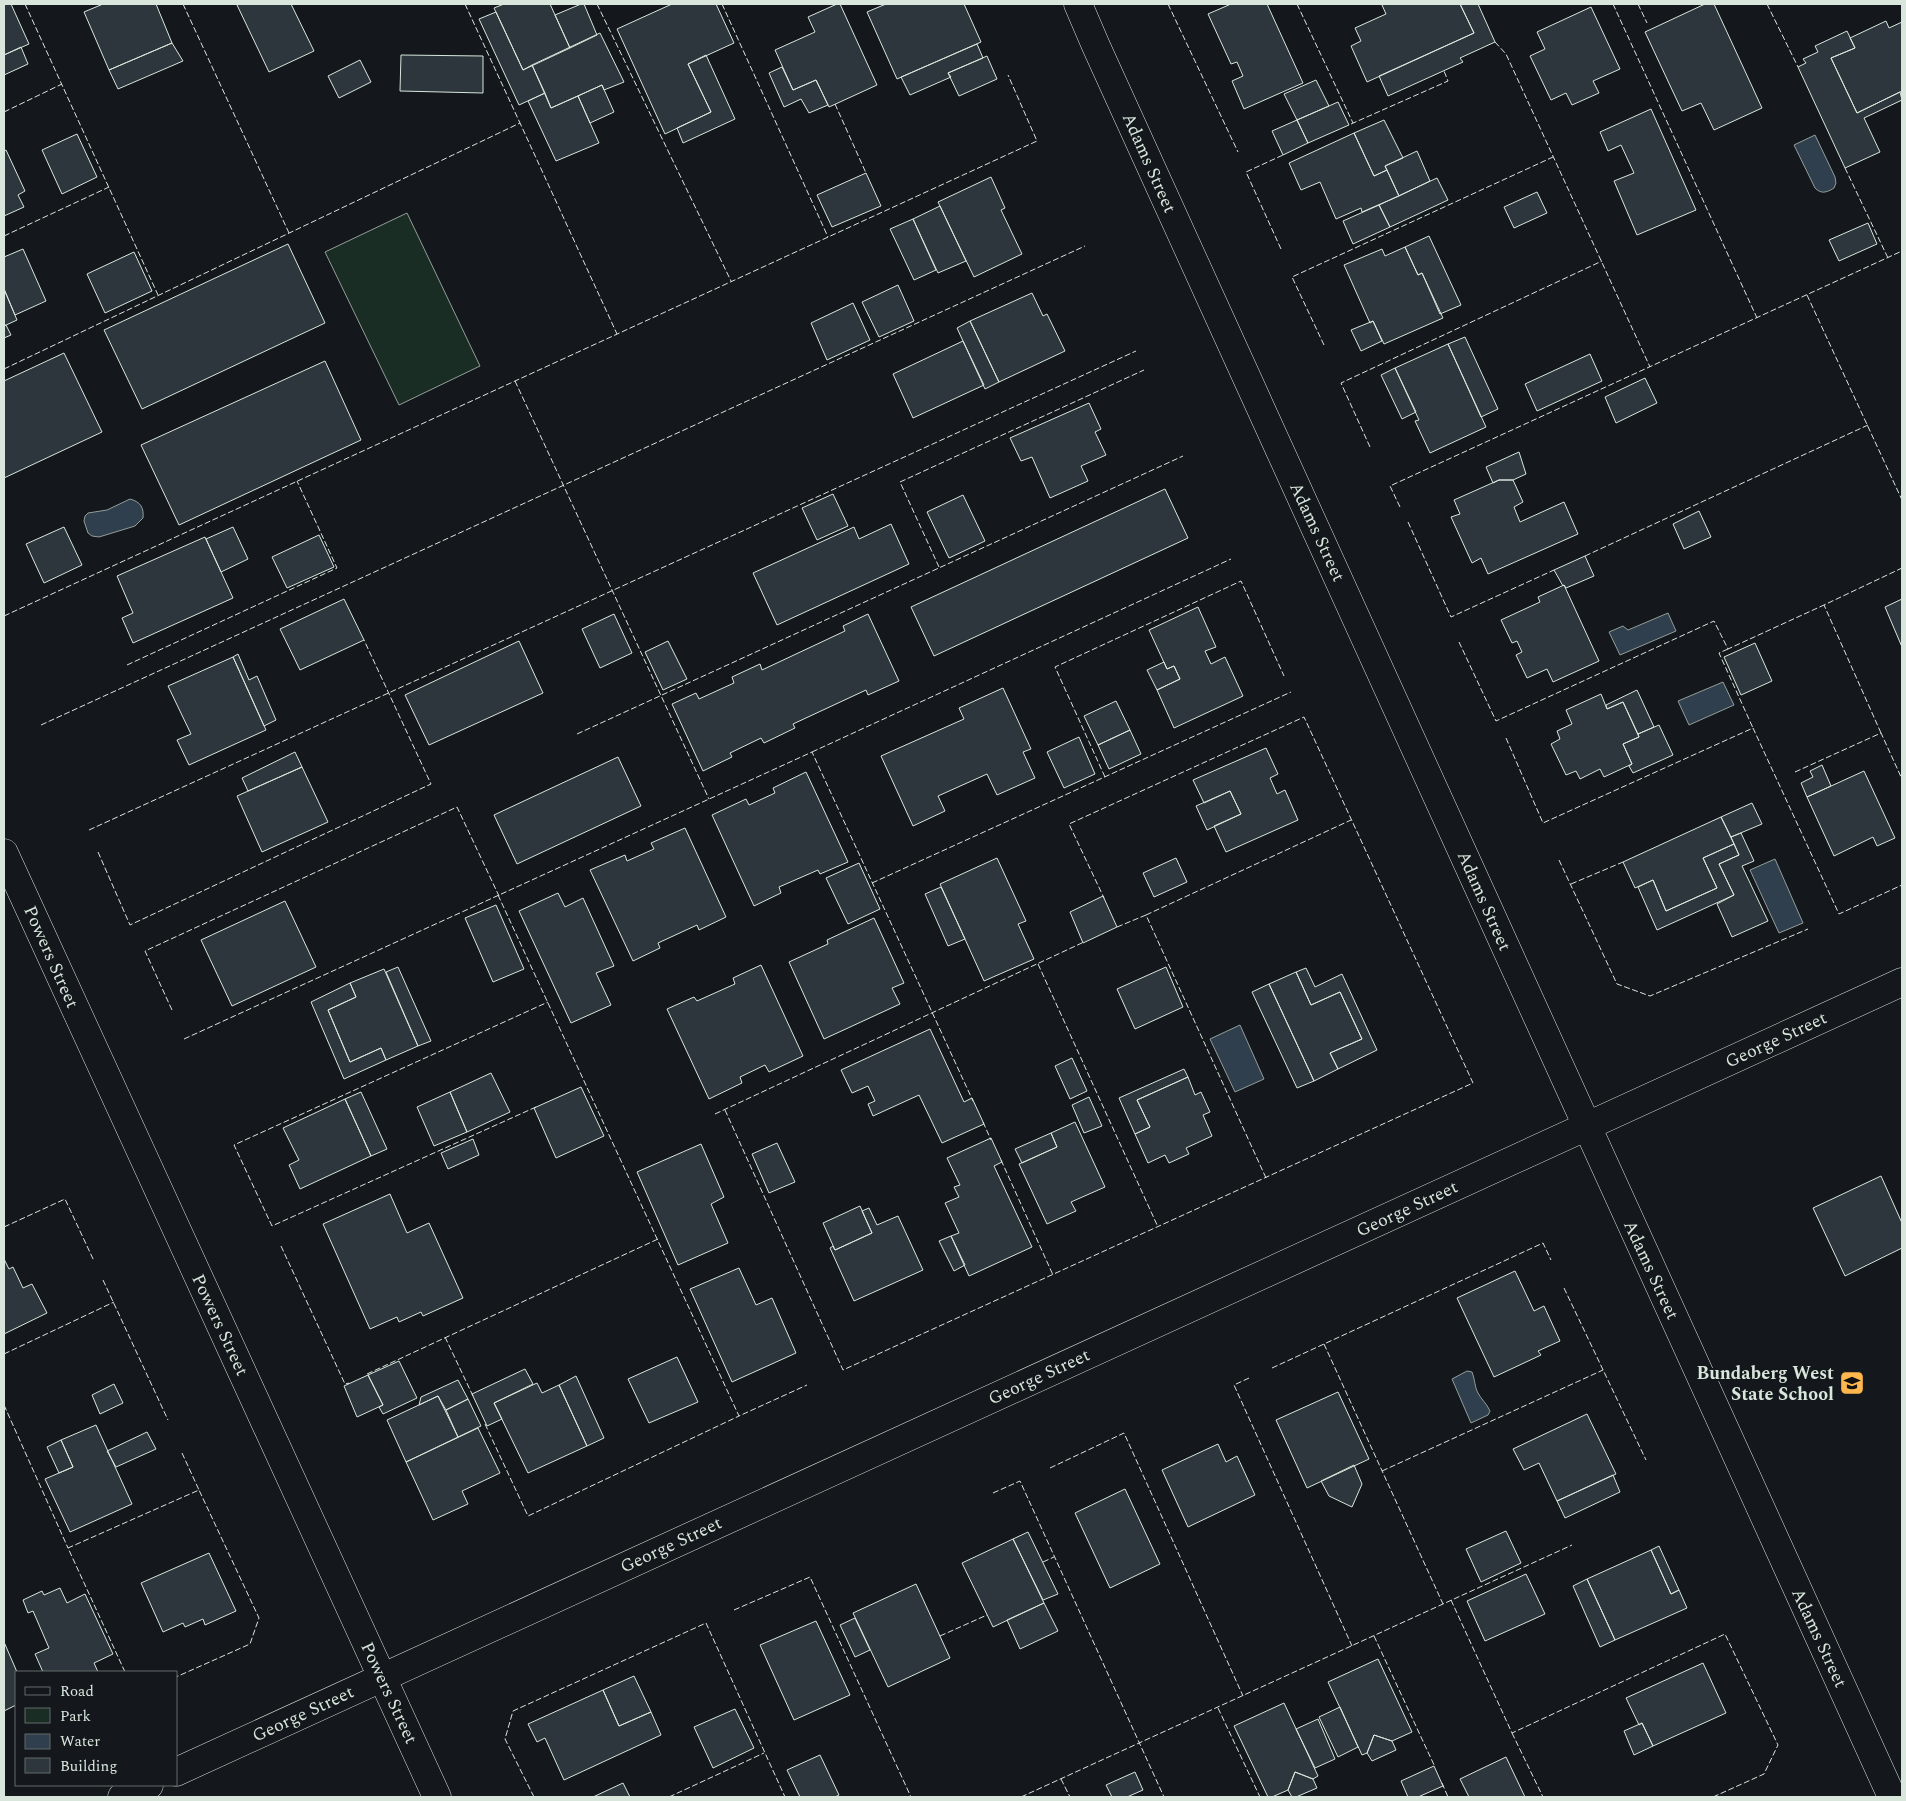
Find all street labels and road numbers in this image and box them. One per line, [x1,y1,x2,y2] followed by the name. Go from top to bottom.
[1115,109,1183,217] street label: Adams Street
[1282,478,1352,586] street label: Adams Street
[1450,847,1518,955] street label: Adams Street
[16,901,86,1013] street label: Powers Street
[1721,1005,1831,1075] street label: George Street
[1352,1174,1462,1244] street label: George Street
[1616,1216,1686,1324] street label: Adams Street
[185,1270,255,1380] street label: Powers Street
[984,1342,1094,1412] street label: George Street
[616,1510,726,1580] street label: George Street
[1784,1584,1854,1692] street label: Adams Street
[354,1638,424,1748] street label: Powers Street
[248,1679,358,1749] street label: George Street

